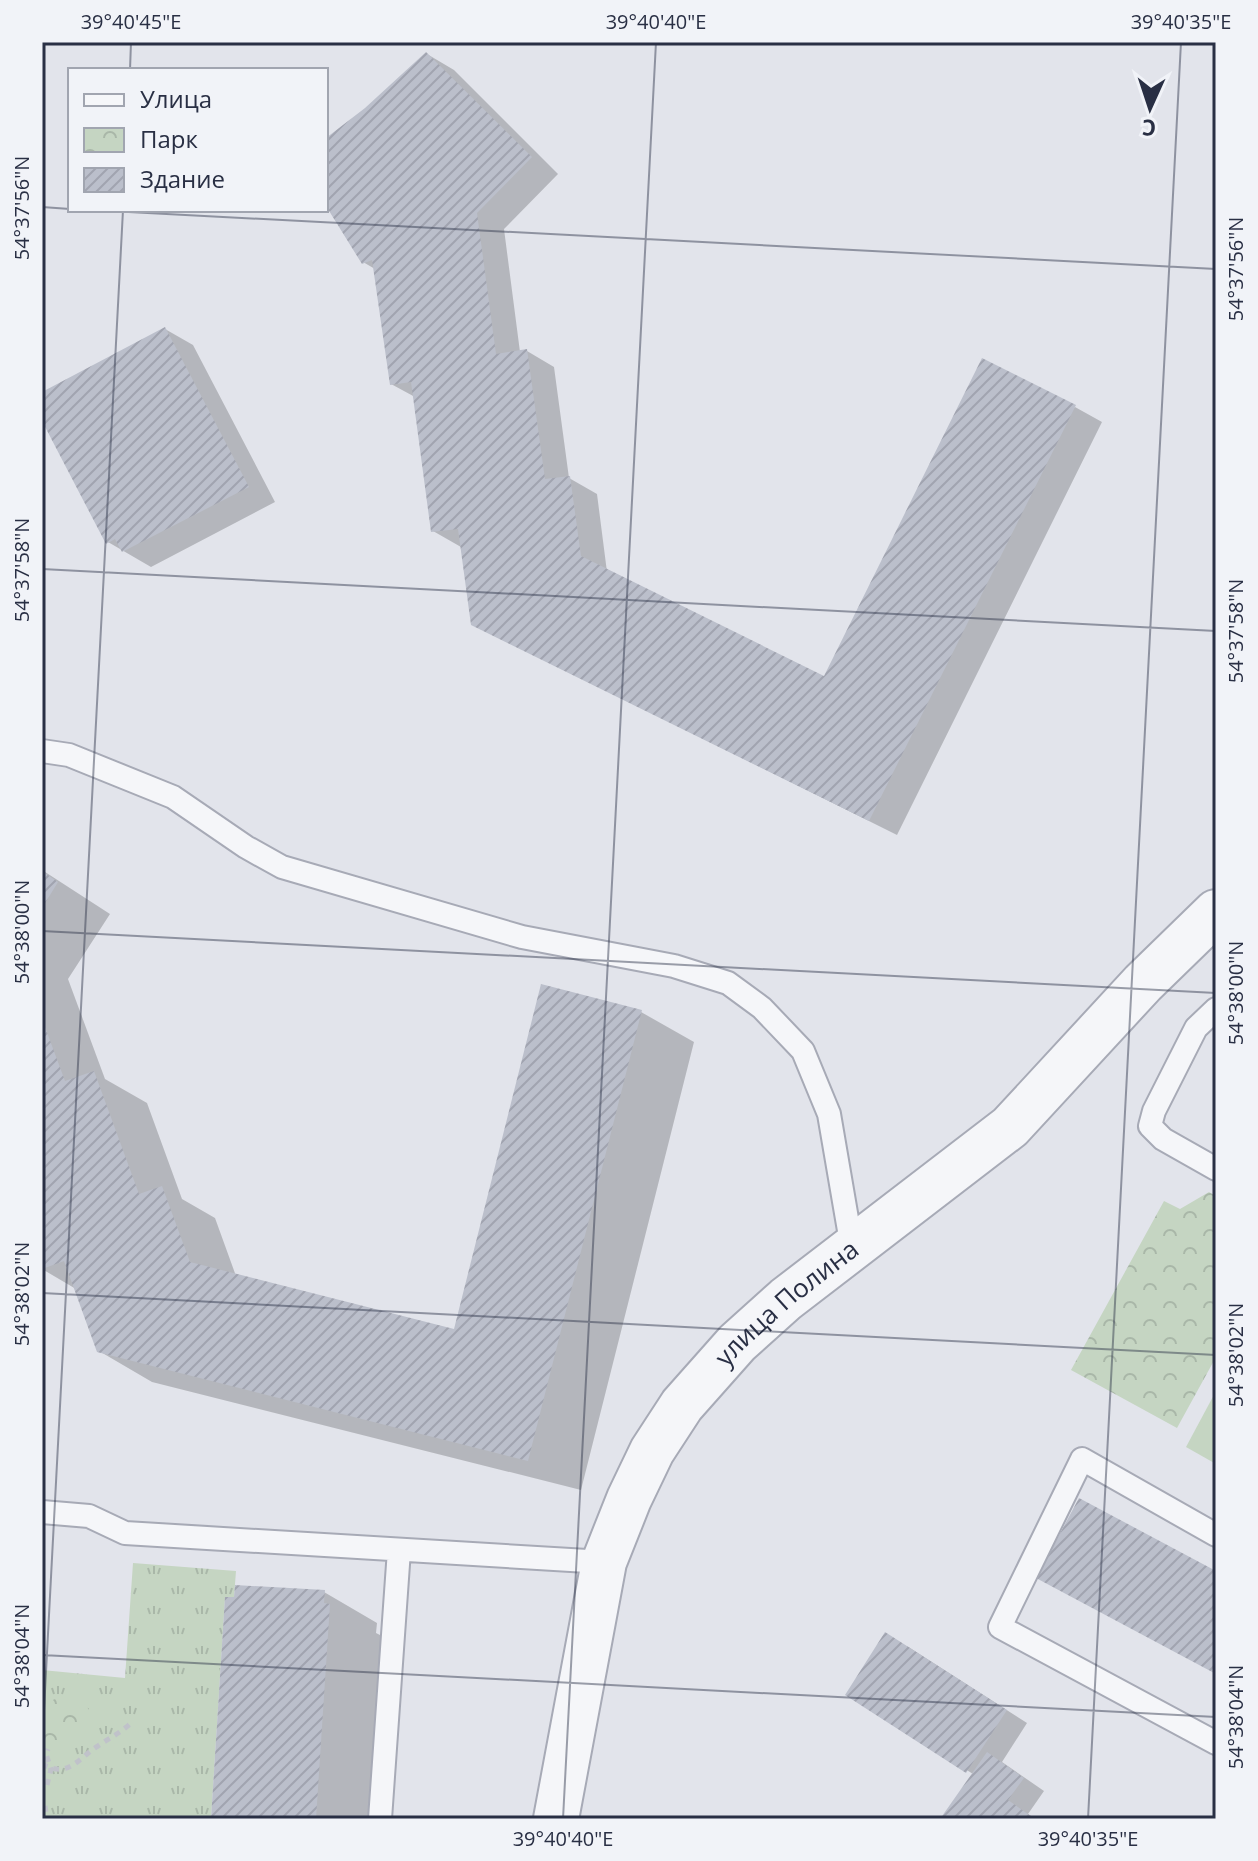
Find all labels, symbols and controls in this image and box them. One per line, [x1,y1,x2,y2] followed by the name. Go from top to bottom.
[81,8,181,35] text: 39°40'45"E
[606,8,706,35] text: 39°40'40"E
[1131,8,1231,35] text: 39°40'35"E
[68,68,328,212] legend
[1110,68,1190,148] north arrow
[140,82,212,115] text: Улица
[1141,114,1157,144] text: С
[140,122,198,155] text: Парк
[8,156,35,260] text: 54°37'56"N
[140,162,225,195] text: Здание
[1222,217,1249,321] text: 54°37'56"N
[8,518,35,622] text: 54°37'58"N
[1222,579,1249,683] text: 54°37'58"N
[8,880,35,984] text: 54°38'00"N
[1222,941,1249,1045] text: 54°38'00"N
[706,1231,866,1373] street label: улица Полина
[8,1242,35,1346] text: 54°38'02"N
[1222,1303,1249,1407] text: 54°38'02"N
[8,1604,35,1708] text: 54°38'04"N
[1222,1665,1249,1769] text: 54°38'04"N
[513,1825,613,1852] text: 39°40'40"E
[1038,1825,1138,1852] text: 39°40'35"E

